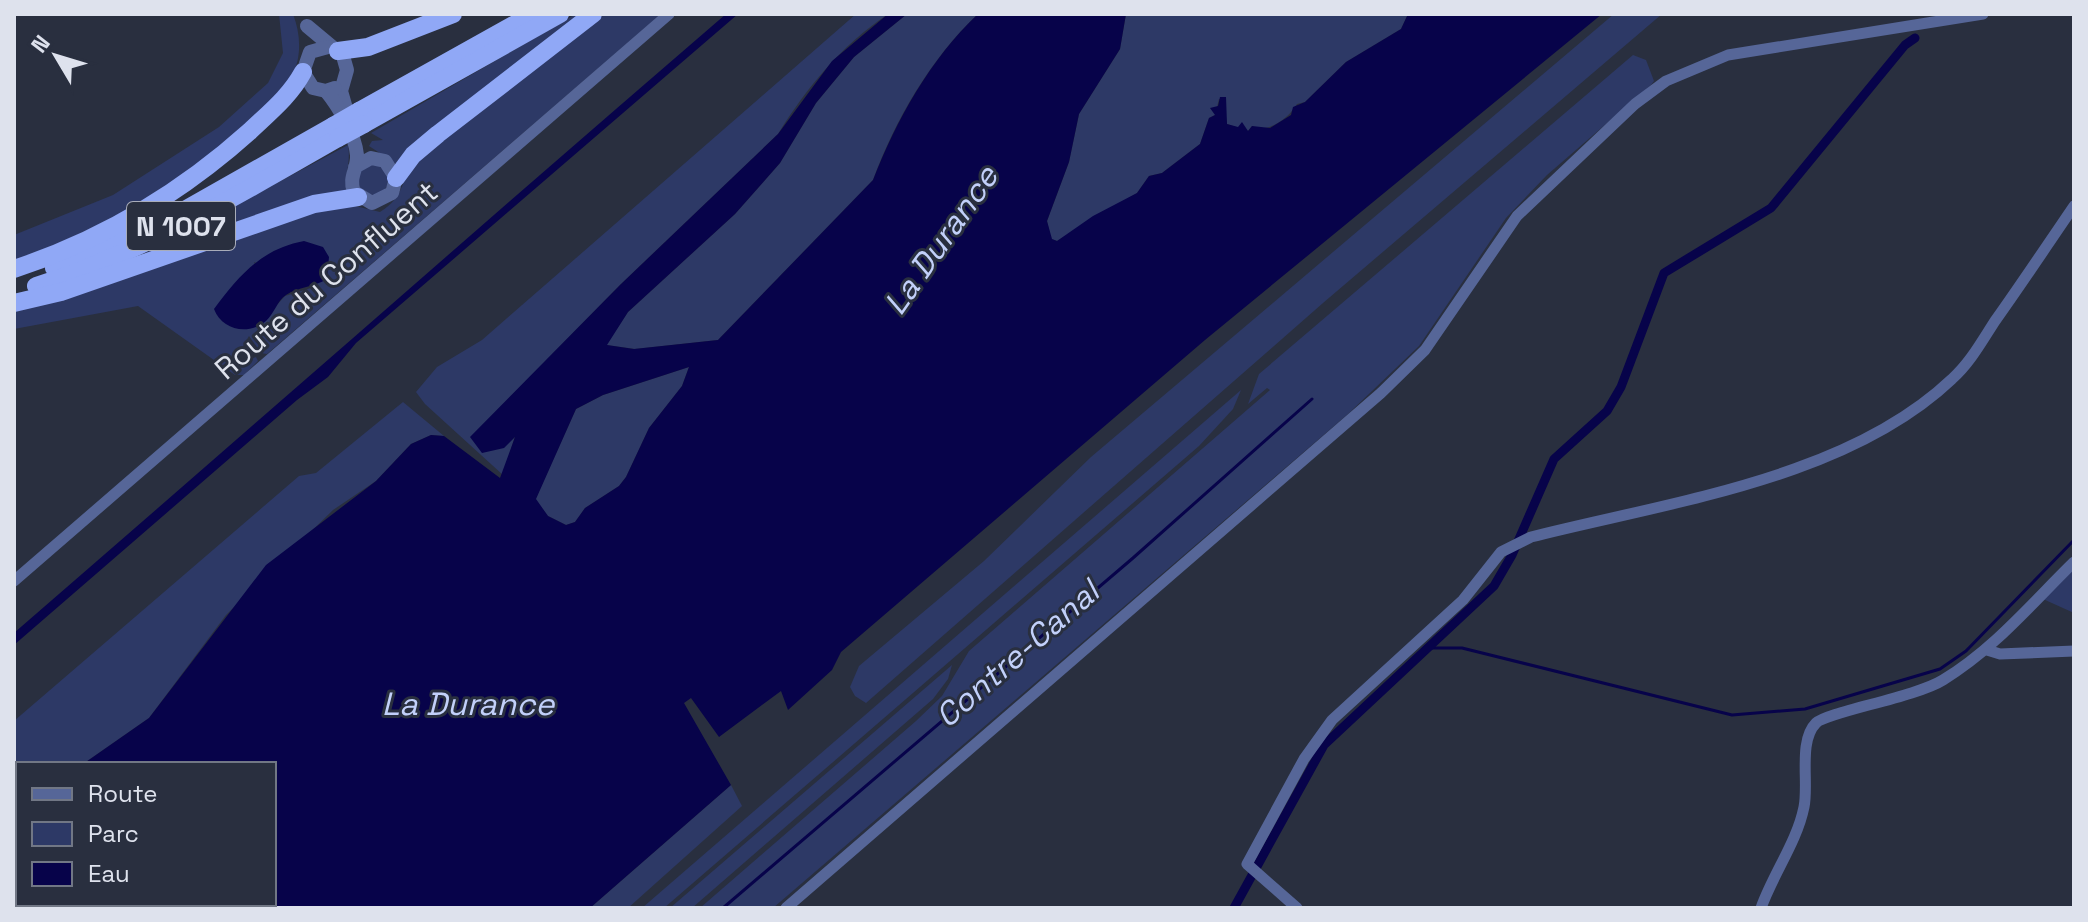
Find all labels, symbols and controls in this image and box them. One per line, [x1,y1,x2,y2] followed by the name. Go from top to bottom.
[16,16,96,96] north arrow
[25,29,56,58] text: N
[875,157,1007,322] water label: La Durance
[206,172,446,388] street label: Route du Confluent
[127,202,235,250] road number: N 1007
[927,570,1109,736] water label: Contre-Canal
[382,684,555,724] water label: La Durance
[16,762,276,906] legend
[88,778,157,809] text: Route
[88,818,139,849] text: Parc
[88,858,130,889] text: Eau

